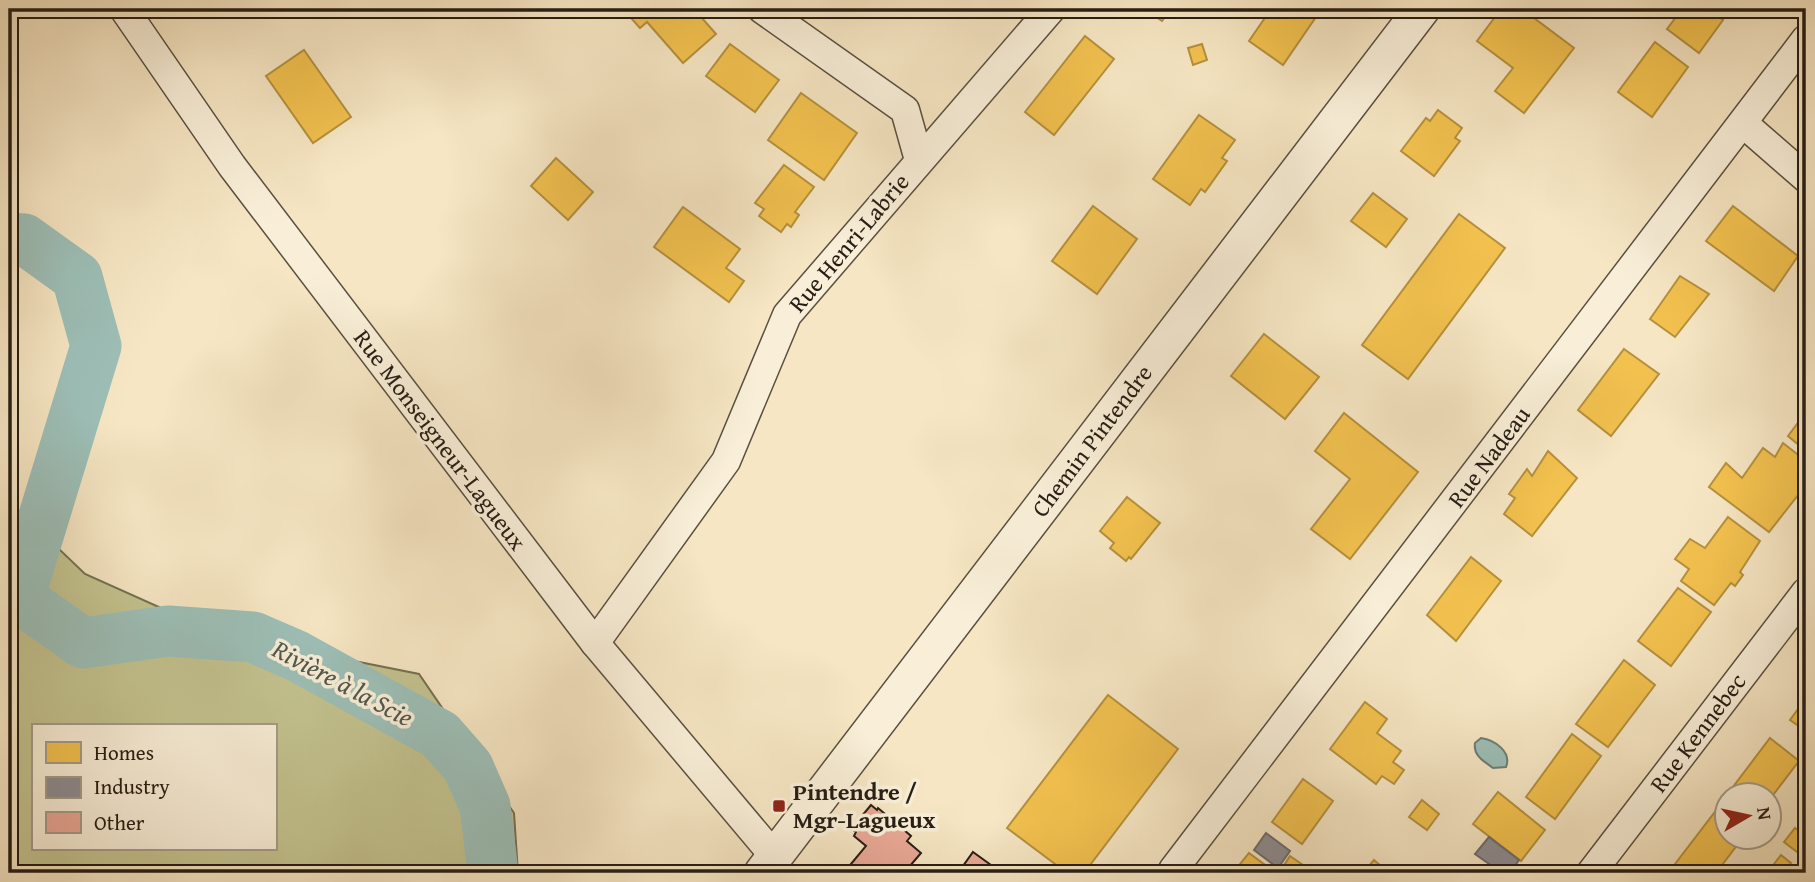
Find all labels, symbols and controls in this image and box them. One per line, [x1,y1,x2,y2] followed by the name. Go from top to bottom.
[780,165,917,320] street label: Rue Henri-Labrie
[346,322,536,558] street label: Rue Monseigneur-Lagueux
[1023,357,1161,524] street label: Chemin Pintendre
[1439,399,1538,515] street label: Rue Nadeau
[265,629,421,736] water label: Rivière à la Scie
[1641,665,1754,800] street label: Rue Kennebec
[32,724,276,850] legend
[94,737,154,768] text: Homes
[94,771,170,802] text: Industry
[793,774,936,837] place label: Pintendre / Mgr-Lagueux
[1714,780,1784,850] north arrow
[771,798,787,814] marker: Pintendre / Mgr-Lagueux
[1750,805,1780,822] text: N
[94,807,145,838] text: Other

